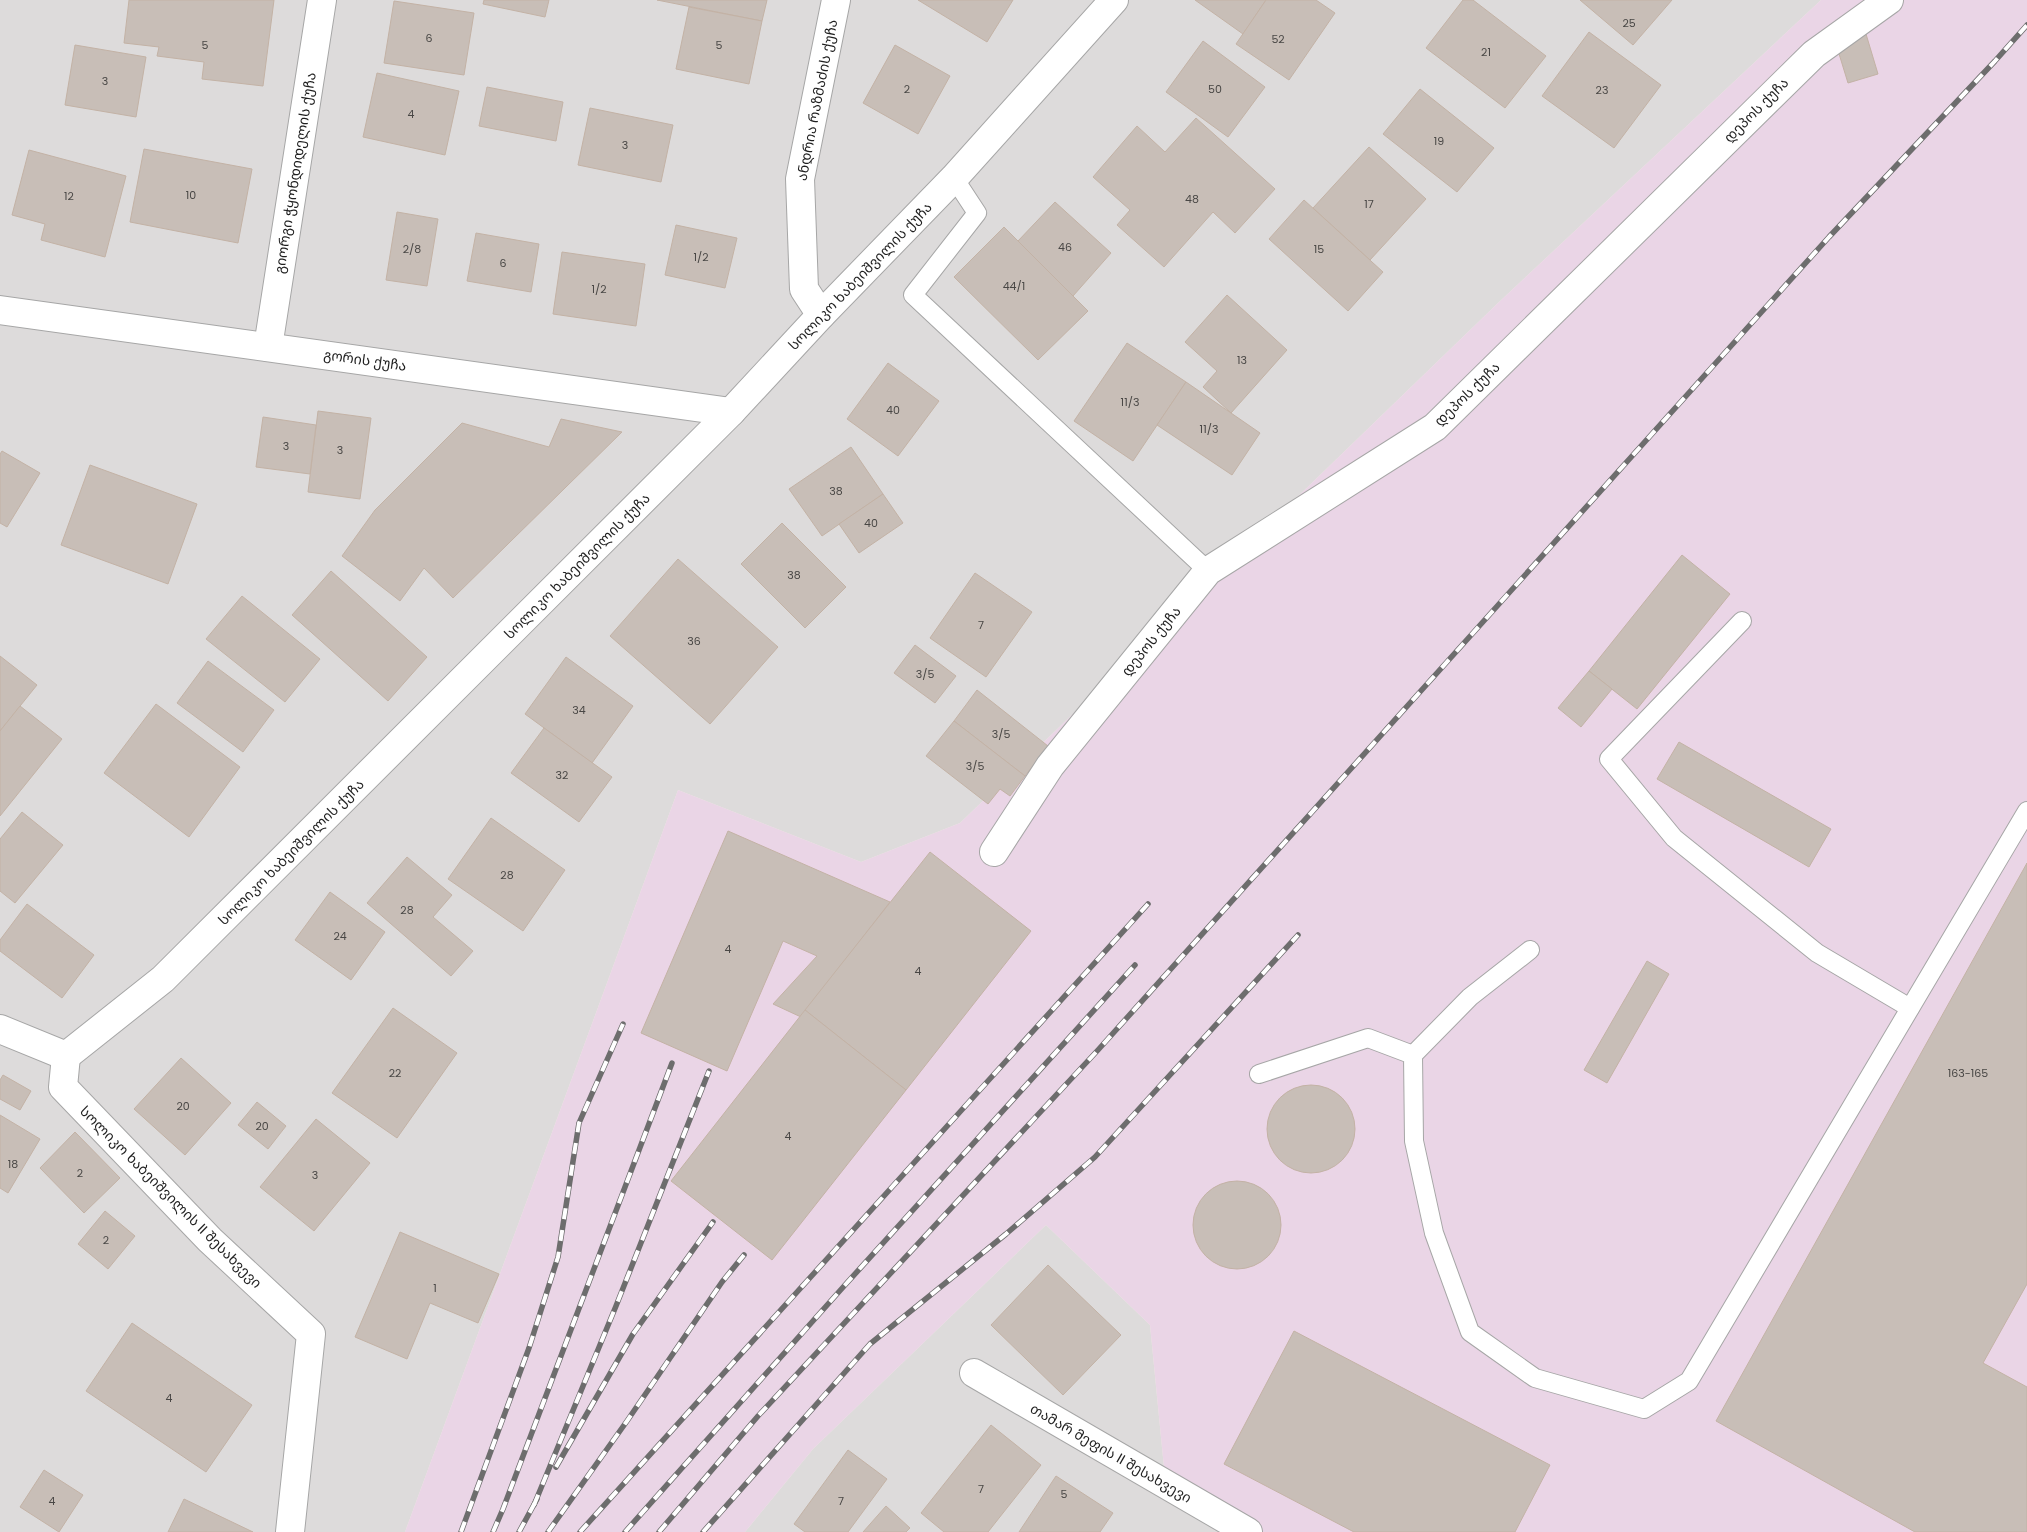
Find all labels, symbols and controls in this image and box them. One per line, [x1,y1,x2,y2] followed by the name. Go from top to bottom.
[1622,15,1636,31] house number: 25
[792,18,842,182] street label: ანდრია რაზმაძის ქუჩა
[426,30,433,46] house number: 6
[1271,31,1285,47] house number: 52
[202,37,209,53] house number: 5
[716,37,723,53] house number: 5
[1481,44,1491,60] house number: 21
[269,71,321,275] street label: გიორგი ჭყონდიდელის ქუჩა
[102,73,108,89] house number: 3
[1719,73,1793,147] street label: დეპოს ქუჩა
[904,81,910,97] house number: 2
[1208,81,1222,97] house number: 50
[1596,82,1608,98] house number: 23
[408,106,415,122] house number: 4
[1434,133,1444,149] house number: 19
[622,137,628,153] house number: 3
[186,187,196,203] house number: 10
[64,188,74,204] house number: 12
[1185,191,1199,207] house number: 48
[1364,196,1374,212] house number: 17
[784,197,936,355] street label: სოლიკო ხაბეიშვილის ქუჩა
[1058,239,1072,255] house number: 46
[403,241,421,257] house number: 2/8
[1314,241,1324,257] house number: 15
[693,249,709,265] house number: 1/2
[500,255,507,271] house number: 6
[1003,278,1025,294] house number: 44/1
[591,281,607,297] house number: 1/2
[322,344,408,376] street label: გორის ქუჩა
[1237,352,1247,368] house number: 13
[1430,357,1504,431] street label: დეპოს ქუჩა
[1121,394,1139,410] house number: 11/3
[886,402,900,418] house number: 40
[1200,421,1218,437] house number: 11/3
[283,438,289,454] house number: 3
[337,442,343,458] house number: 3
[829,483,843,499] house number: 38
[500,489,654,643] street label: სოლიკო ხაბეიშვილის ქუჩა
[864,515,878,531] house number: 40
[787,567,801,583] house number: 38
[1117,602,1185,680] street label: დეპოს ქუჩა
[978,617,984,633] house number: 7
[687,633,701,649] house number: 36
[916,666,934,682] house number: 3/5
[572,702,586,718] house number: 34
[992,726,1010,742] house number: 3/5
[966,758,984,774] house number: 3/5
[556,767,568,783] house number: 32
[214,775,368,929] street label: სოლიკო ხაბეიშვილის ქუჩა
[500,867,514,883] house number: 28
[400,902,414,918] house number: 28
[333,928,347,944] house number: 24
[725,941,732,957] house number: 4
[915,963,922,979] house number: 4
[389,1065,401,1081] house number: 22
[1948,1065,1988,1081] house number: 163-165
[176,1098,190,1114] house number: 20
[75,1101,267,1293] street label: სოლიკო ხაბეიშვილის II შესახვევი
[255,1118,269,1134] house number: 20
[785,1128,792,1144] house number: 4
[8,1156,18,1172] house number: 18
[77,1165,83,1181] house number: 2
[312,1167,318,1183] house number: 3
[103,1232,109,1248] house number: 2
[433,1280,437,1296] house number: 1
[166,1390,173,1406] house number: 4
[1026,1398,1196,1508] street label: თამარ მეფის II შესახვევი
[978,1481,984,1497] house number: 7
[1061,1486,1068,1502] house number: 5
[49,1493,56,1509] house number: 4
[838,1493,844,1509] house number: 7

